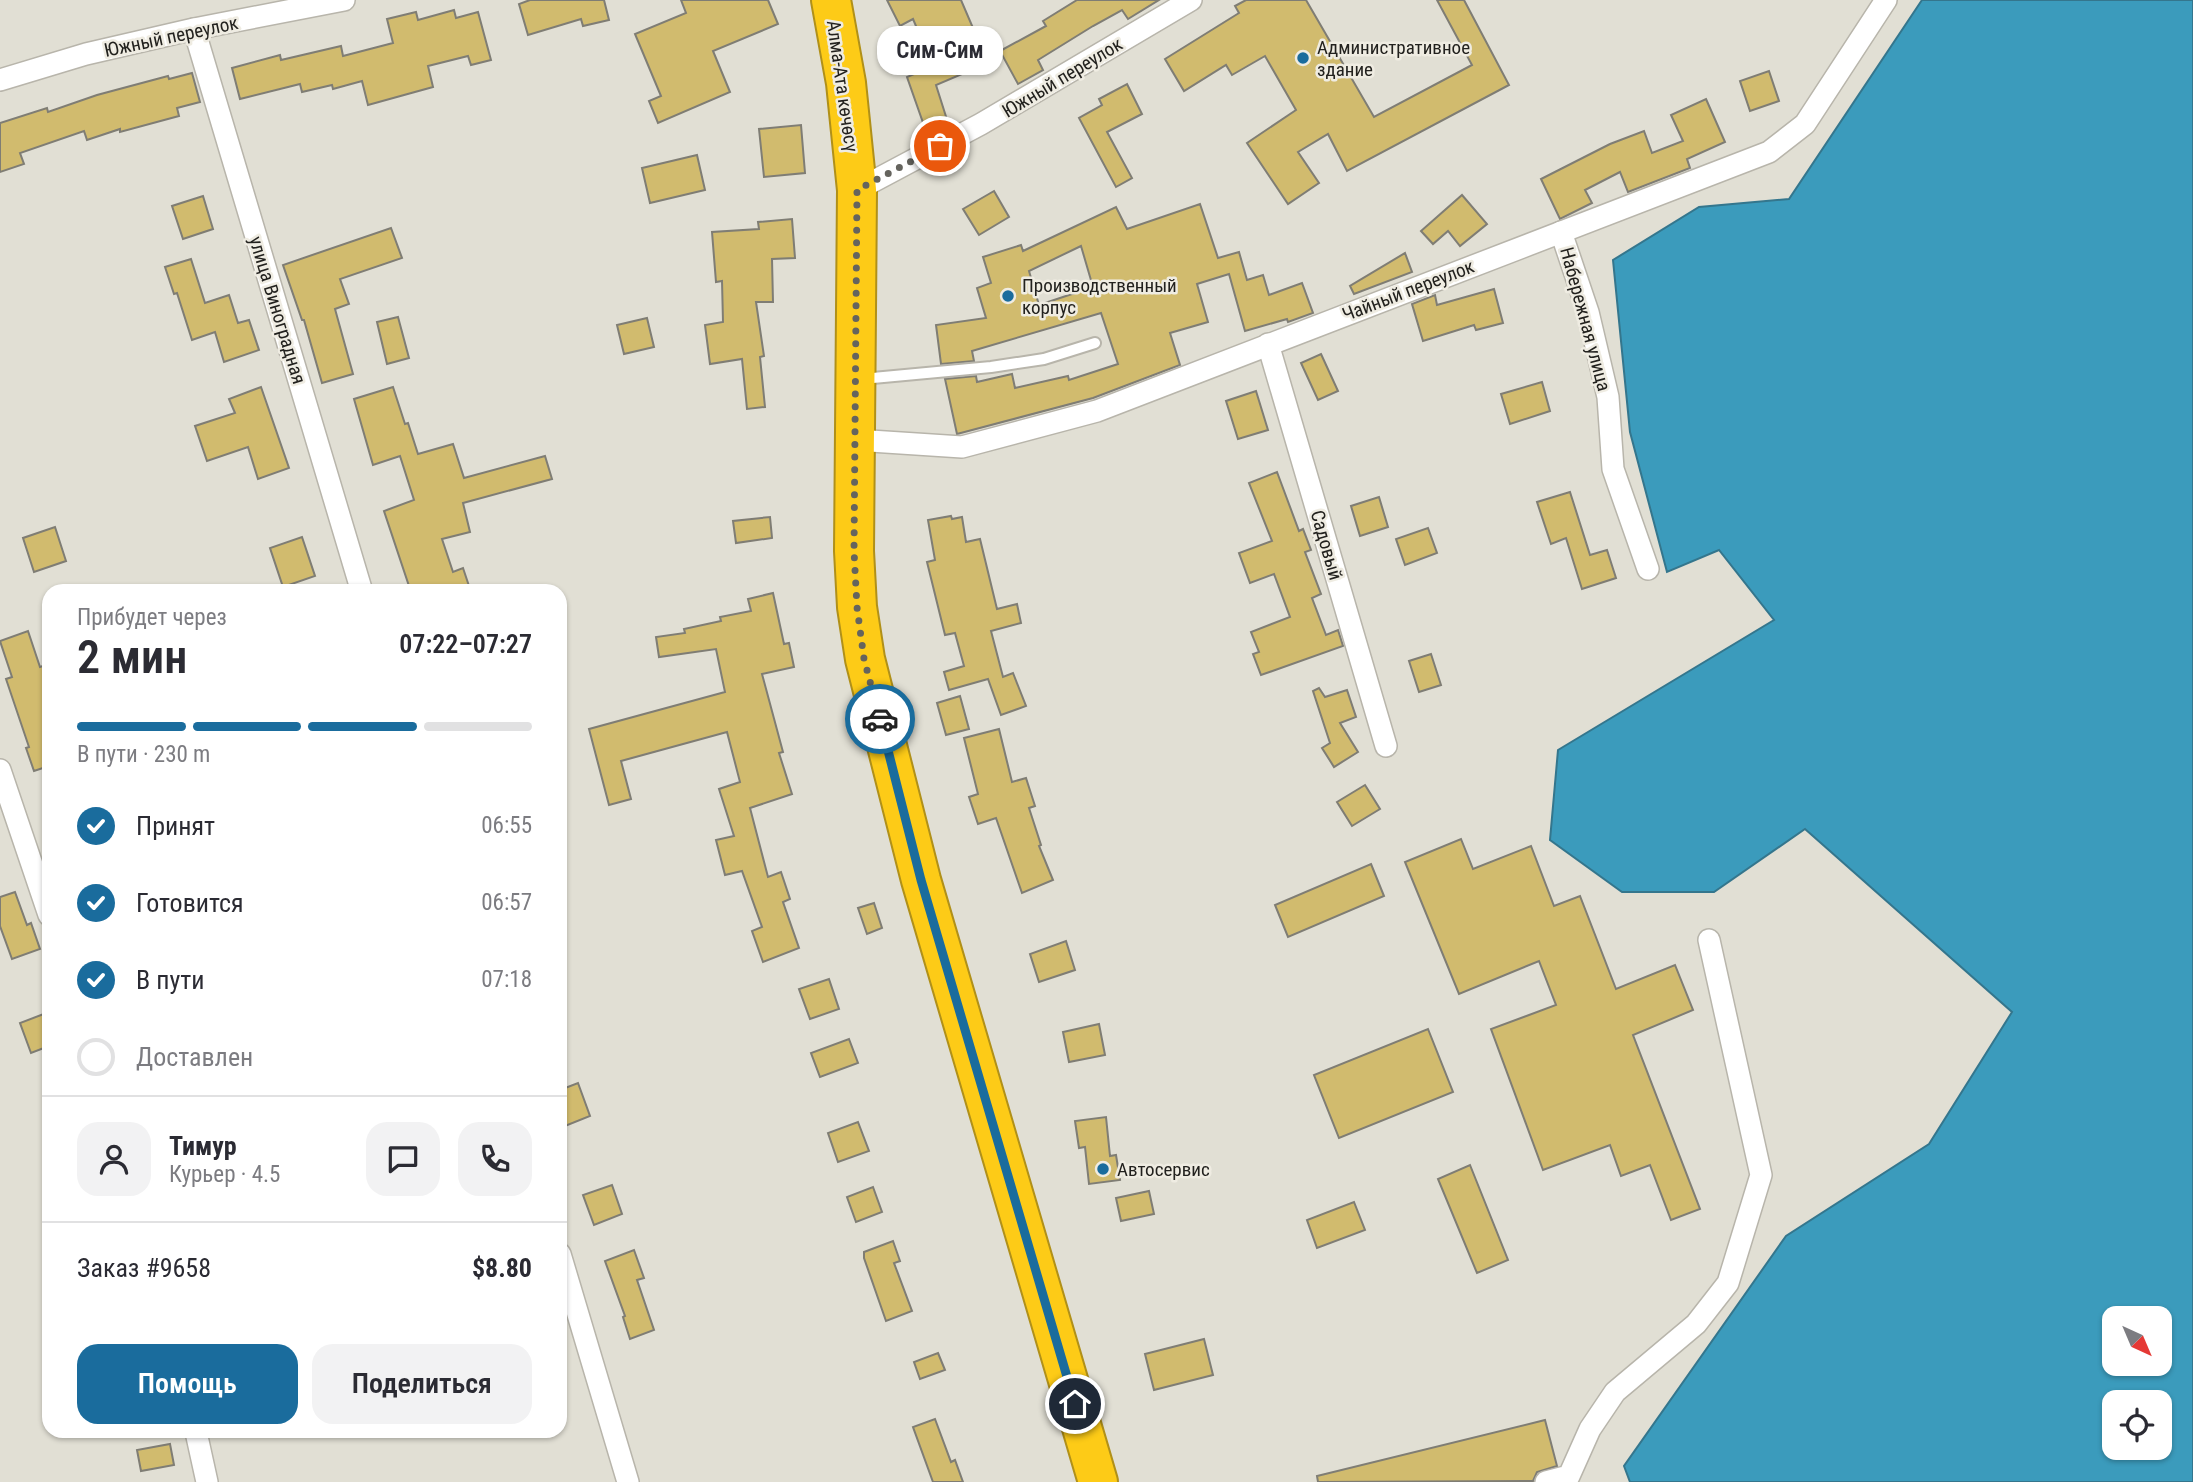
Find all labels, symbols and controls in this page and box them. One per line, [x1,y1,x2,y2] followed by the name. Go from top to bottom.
[102,11,240,62] street label: Южный переулок
[822,19,863,154] street label: Алма-Ата көчөсү
[877,27,1003,76] callout: Сим-Сим
[998,32,1127,122] street label: Южный переулок
[1317,36,1470,81] place label: Административное здание
[896,37,984,64] text: Сим-Сим
[1295,50,1311,66] marker: Административное здание
[910,116,970,176] pin
[921,127,959,165] icon: bag
[244,234,311,387] street label: улица Виноградная
[1555,245,1616,394] street label: Набережная улица
[1339,255,1477,326] street label: Чайный переулок
[1022,274,1177,319] place label: Производственный корпус
[1000,288,1016,304] marker: Производственный корпус
[1306,507,1347,583] street label: Садовый
[77,604,227,631] text: Прибудет через
[399,629,532,659] text: 07:22–07:27
[77,630,187,684] text: 2 мин
[845,684,915,754] courier
[861,700,899,738] icon: car
[77,741,210,768] text: В пути · 230 m
[77,807,115,845] icon: check
[136,811,215,841] text: Принят
[481,812,532,839] text: 06:55
[77,884,115,922] icon: check
[136,888,244,918] text: Готовится
[481,889,532,916] text: 06:57
[77,961,115,999] icon: check
[136,965,205,995] text: В пути
[481,966,532,993] text: 07:18
[136,1042,253,1072] text: Доставлен
[77,1122,151,1196] button: person
[366,1122,440,1196] button: chat
[458,1122,532,1196] button: phone
[169,1131,237,1161] text: Тимур
[1117,1158,1210,1181] place label: Автосервис
[169,1161,280,1188] text: Курьер · 4.5
[1095,1161,1111,1177] marker: Автосервис
[77,1253,211,1283] text: Заказ #9658
[472,1253,532,1283] text: $8.80
[2102,1306,2172,1376] north arrow
[2102,1306,2172,1460] map controls
[77,1344,298,1424] button: Помощь
[312,1344,532,1424] button: Поделиться
[1045,1374,1105,1434] pin
[1056,1385,1094,1423] icon: home
[2102,1390,2172,1460] button: locate

